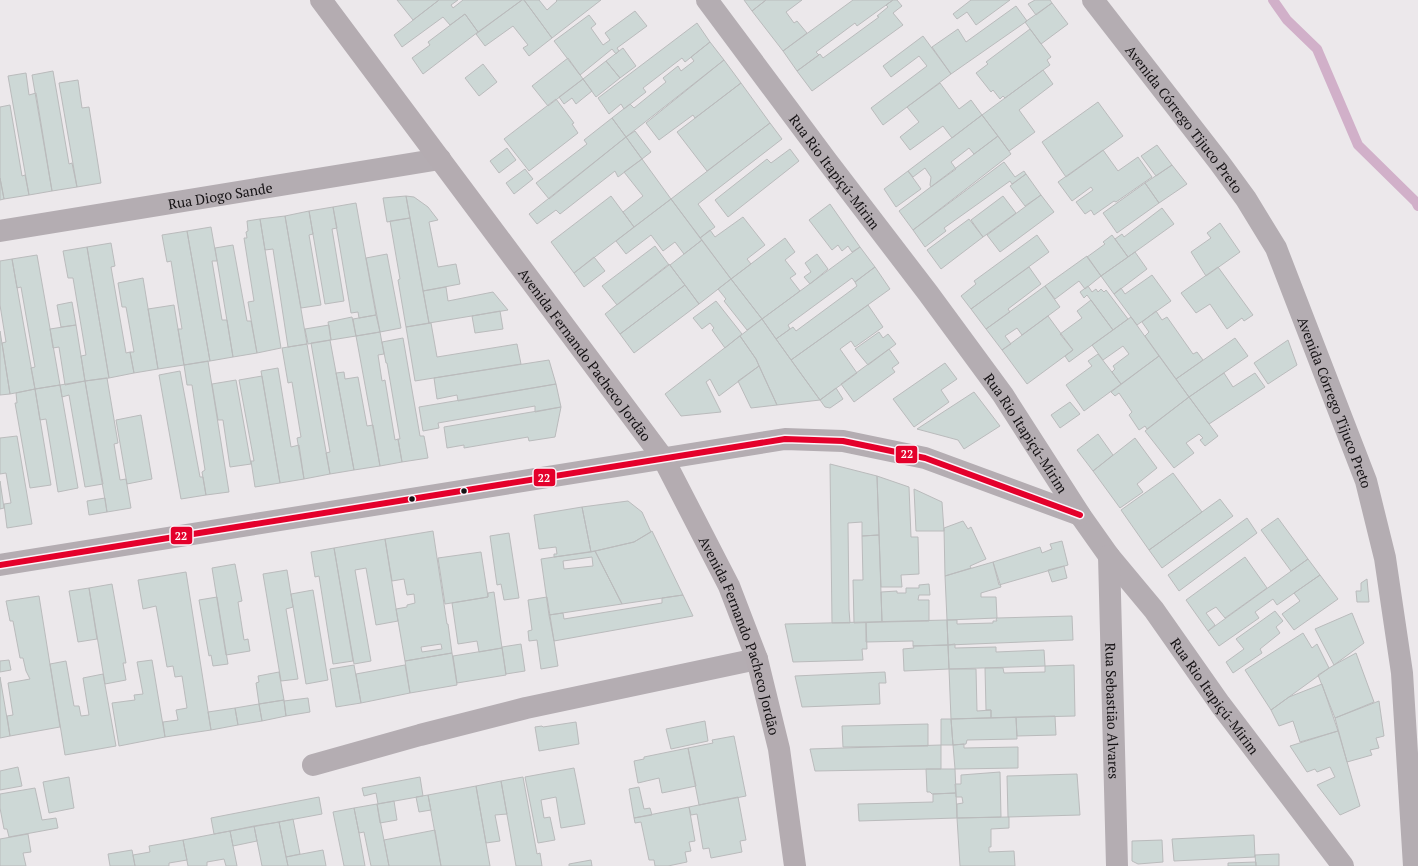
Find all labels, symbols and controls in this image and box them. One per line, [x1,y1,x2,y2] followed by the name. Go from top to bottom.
[1122,41,1248,197] street label: Avenida Córrego Tijuco Preto
[786,110,885,233] street label: Rua Rio Itapiçú-Mirim
[166,177,274,213] street label: Rua Diogo Sande
[515,264,656,445] street label: Avenida Fernando Pacheco Jordão
[1294,314,1377,490] street label: Avenida Córrego Tijuco Preto
[980,369,1073,496] street label: Rua Rio Itapiçú-Mirim
[895,445,918,464] line badge: 22
[901,447,913,461] text: 22
[533,468,556,487] line badge: 22
[538,471,550,485] text: 22
[459,486,469,496] unlabelled marker
[407,494,417,504] unlabelled marker
[170,526,193,545] line badge: 22
[175,529,187,543] text: 22
[695,533,785,737] street label: Avenida Fernando Pacheco Jordão
[1167,634,1264,758] street label: Rua Rio Itapiçú-Mirim
[1102,642,1124,779] street label: Rua Sebastião Alvares

